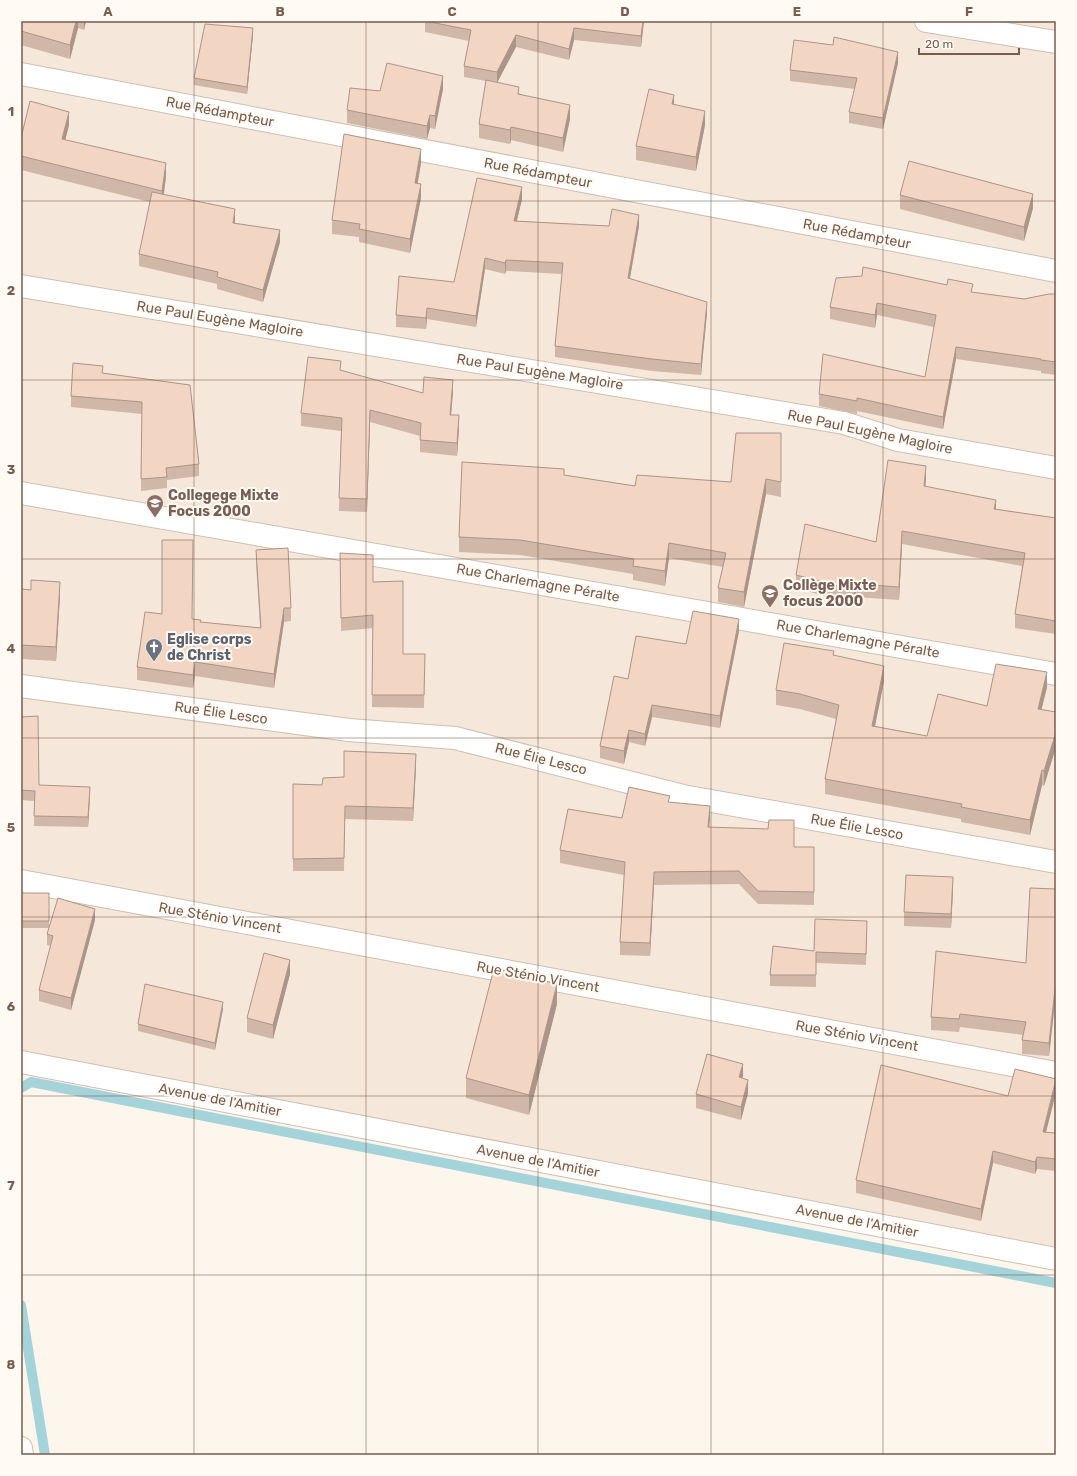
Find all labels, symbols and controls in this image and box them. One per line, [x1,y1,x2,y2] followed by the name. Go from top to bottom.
[103,4,113,19] text: A
[275,4,285,19] text: B
[447,4,457,19] text: C
[620,4,630,19] text: D
[793,4,801,19] text: E
[965,4,973,19] text: F
[919,30,1019,56] scale bar
[925,37,953,51] text: 20 m
[165,93,276,131] street label: Rue Rédampteur
[8,104,14,119] text: 1
[483,154,594,192] street label: Rue Rédampteur
[802,215,913,253] street label: Rue Rédampteur
[7,283,15,298] text: 2
[135,297,305,341] street label: Rue Paul Eugène Magloire
[455,350,625,394] street label: Rue Paul Eugène Magloire
[786,406,954,458] street label: Rue Paul Eugène Magloire
[7,462,16,477] text: 3
[168,487,279,520] place label: Collegege Mixte Focus 2000
[145,493,165,518] school or university icon: Collegege Mixte Focus 2000
[455,560,621,606] street label: Rue Charlemagne Péralte
[783,577,877,610] place label: Collège Mixte focus 2000
[760,583,780,608] school or university icon: Collège Mixte focus 2000
[775,616,941,662] street label: Rue Charlemagne Péralte
[167,631,252,664] place label: Eglise corps de Christ
[144,637,164,662] church icon: Eglise corps de Christ
[7,641,16,656] text: 4
[173,697,269,728] street label: Rue Élie Lesco
[493,738,589,779] street label: Rue Élie Lesco
[809,809,905,844] street label: Rue Élie Lesco
[7,820,15,835] text: 5
[157,899,283,937] street label: Rue Sténio Vincent
[475,958,601,996] street label: Rue Sténio Vincent
[7,999,16,1014] text: 6
[794,1017,920,1055] street label: Rue Sténio Vincent
[157,1080,284,1120] street label: Avenue de l'Amitier
[475,1141,602,1181] street label: Avenue de l'Amitier
[7,1178,15,1193] text: 7
[794,1201,921,1241] street label: Avenue de l'Amitier
[7,1357,16,1372] text: 8

